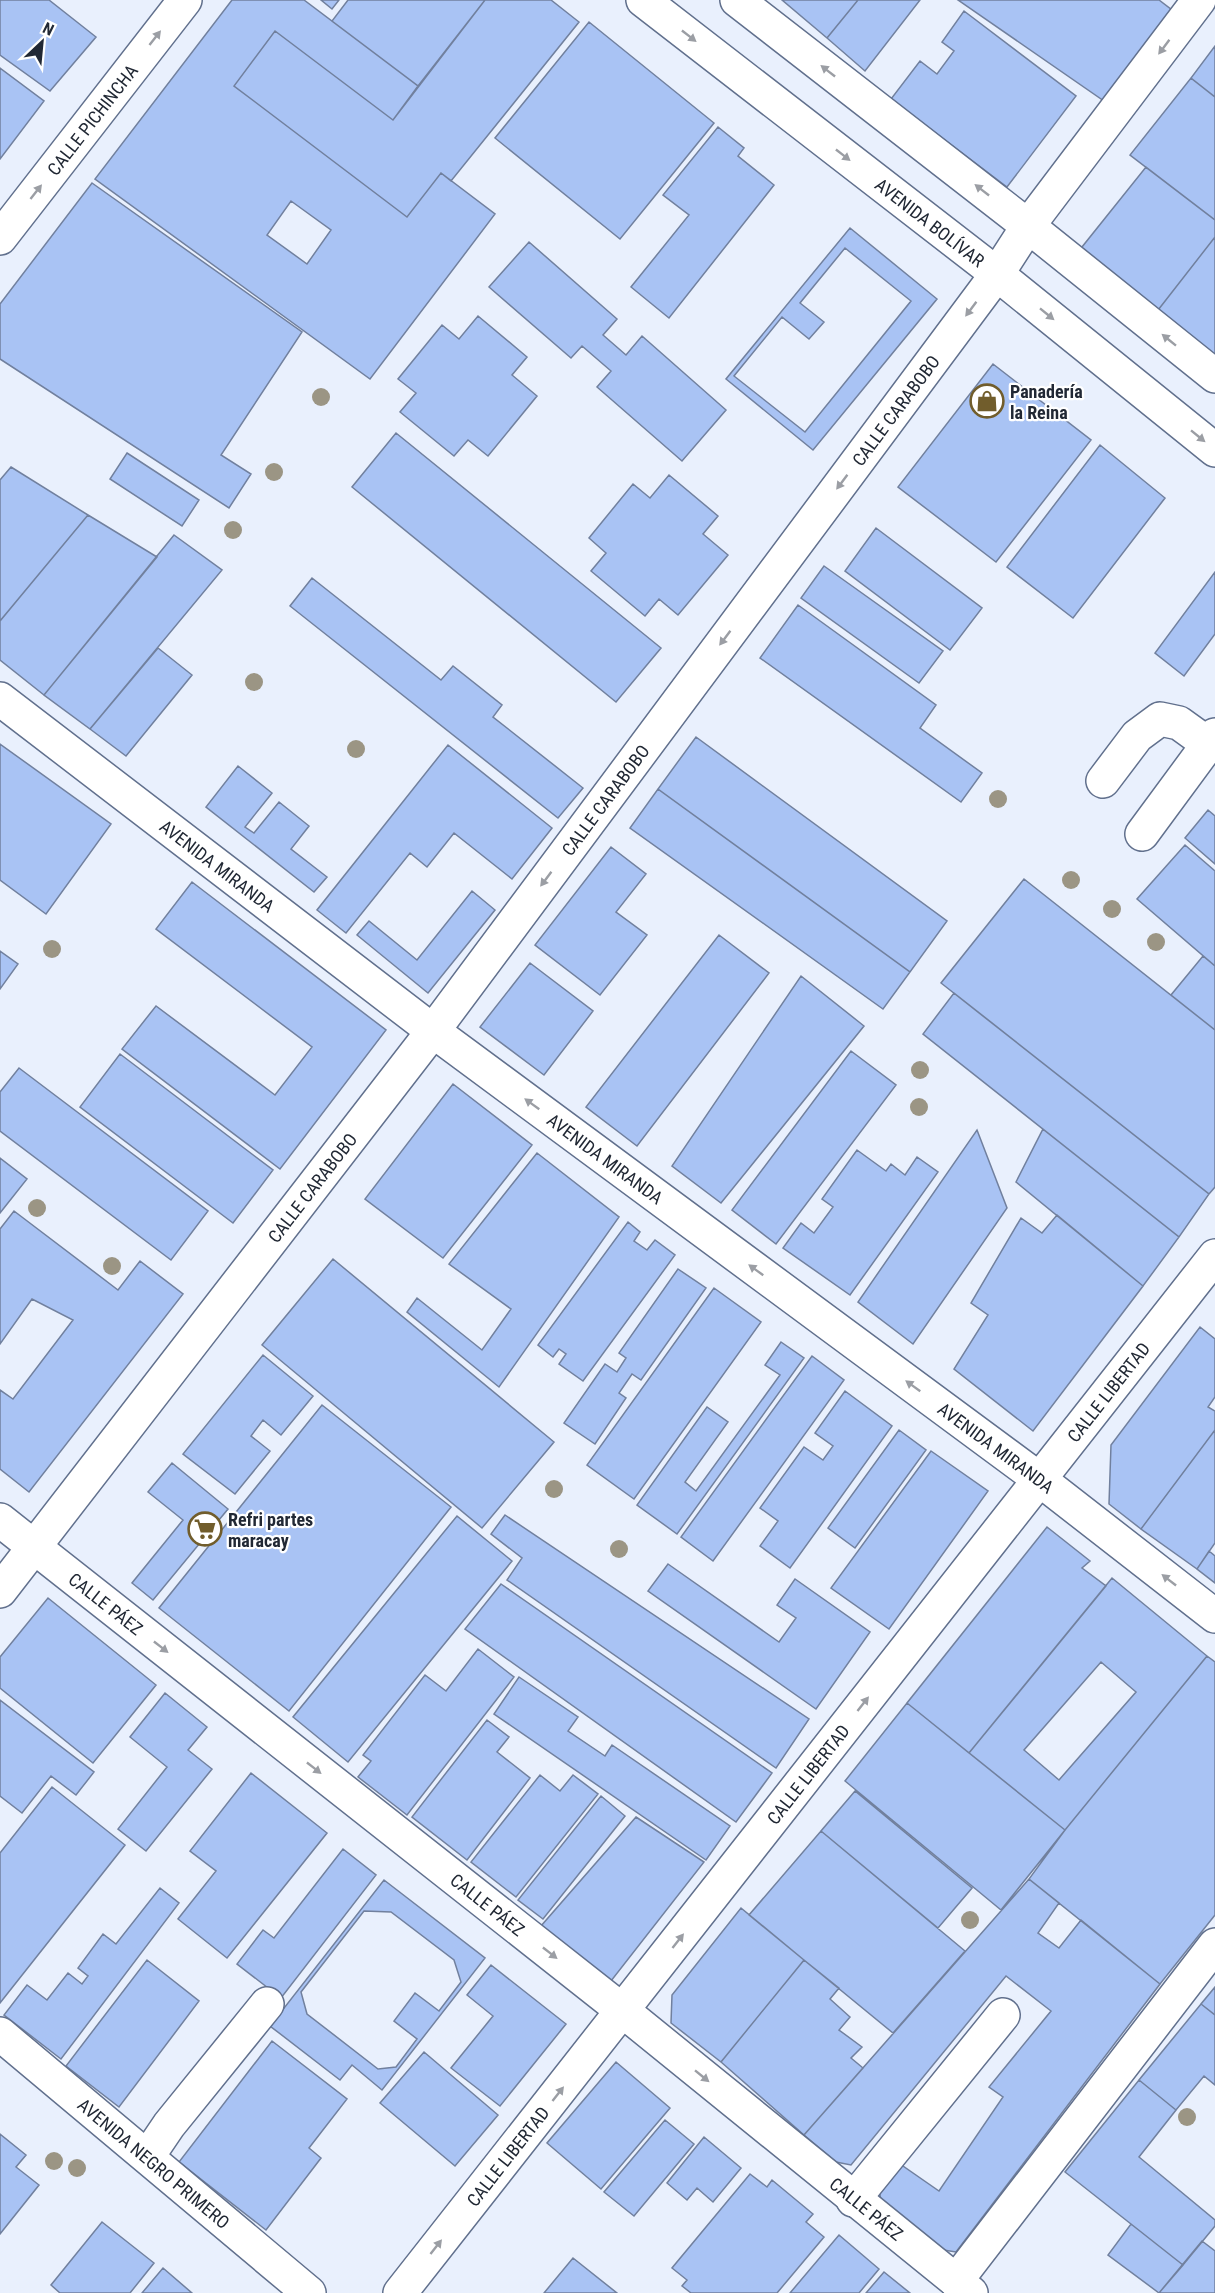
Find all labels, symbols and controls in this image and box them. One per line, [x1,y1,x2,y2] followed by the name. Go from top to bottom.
[12,12,72,72] north arrow
[40,18,57,40] text: N
[681,29,697,42] one-way arrow
[149,30,162,46] one-way arrow
[1158,39,1170,54] one-way arrow
[43,60,142,179] street label: CALLE PICHINCHA
[820,64,836,77] one-way arrow
[835,149,851,161] one-way arrow
[871,173,989,271] street label: AVENIDA BOLÍVAR
[29,184,42,200] one-way arrow
[974,184,990,197] one-way arrow
[966,302,978,317] one-way arrow
[1039,307,1054,319] one-way arrow
[1162,334,1177,346] one-way arrow
[847,351,944,470] street label: CALLE CARABOBO
[1010,381,1083,423] place label: Panadería la Reina
[969,383,1005,419] shop icon: Panadería la Reina
[1190,430,1206,443] one-way arrow
[836,474,848,490] one-way arrow
[720,631,732,646] one-way arrow
[557,740,653,859] street label: CALLE CARABOBO
[156,815,279,917] street label: AVENIDA MIRANDA
[540,870,552,886] one-way arrow
[524,1098,540,1110] one-way arrow
[543,1109,668,1208] street label: AVENIDA MIRANDA
[263,1129,361,1246] street label: CALLE CARABOBO
[749,1264,765,1276] one-way arrow
[1063,1338,1154,1446] street label: CALLE LIBERTAD
[906,1380,922,1392] one-way arrow
[934,1398,1059,1498] street label: AVENIDA MIRANDA
[228,1509,313,1551] place label: Refri partes maracay
[187,1511,223,1547] supermarket icon: Refri partes maracay
[65,1568,147,1639] street label: CALLE PÁEZ
[1161,1574,1177,1587] one-way arrow
[153,1641,169,1654] one-way arrow
[856,1697,868,1712] one-way arrow
[762,1720,853,1828] street label: CALLE LIBERTAD
[307,1761,322,1773] one-way arrow
[447,1869,529,1940] street label: CALLE PÁEZ
[672,1933,685,1949] one-way arrow
[542,1947,558,1960] one-way arrow
[694,2069,710,2082] one-way arrow
[551,2086,564,2102] one-way arrow
[74,2094,234,2233] street label: AVENIDA NEGRO PRIMERO
[462,2102,553,2210] street label: CALLE LIBERTAD
[826,2173,908,2245] street label: CALLE PÁEZ
[430,2239,443,2255] one-way arrow

